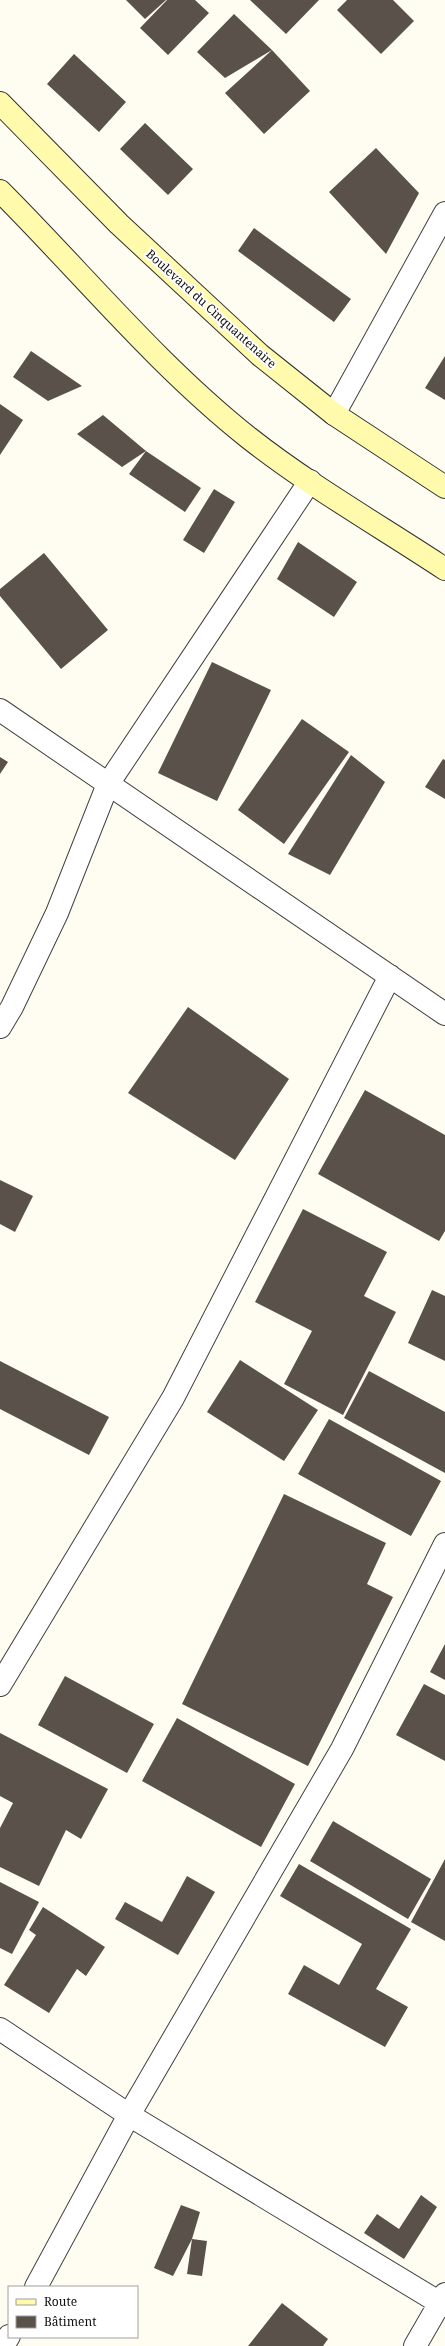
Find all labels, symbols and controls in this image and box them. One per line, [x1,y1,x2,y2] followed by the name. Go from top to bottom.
[142,245,280,372] street label: Boulevard du Cinquantenaire
[8,2286,138,2338] legend
[44,2293,77,2310] text: Route
[44,2313,96,2330] text: Bâtiment

